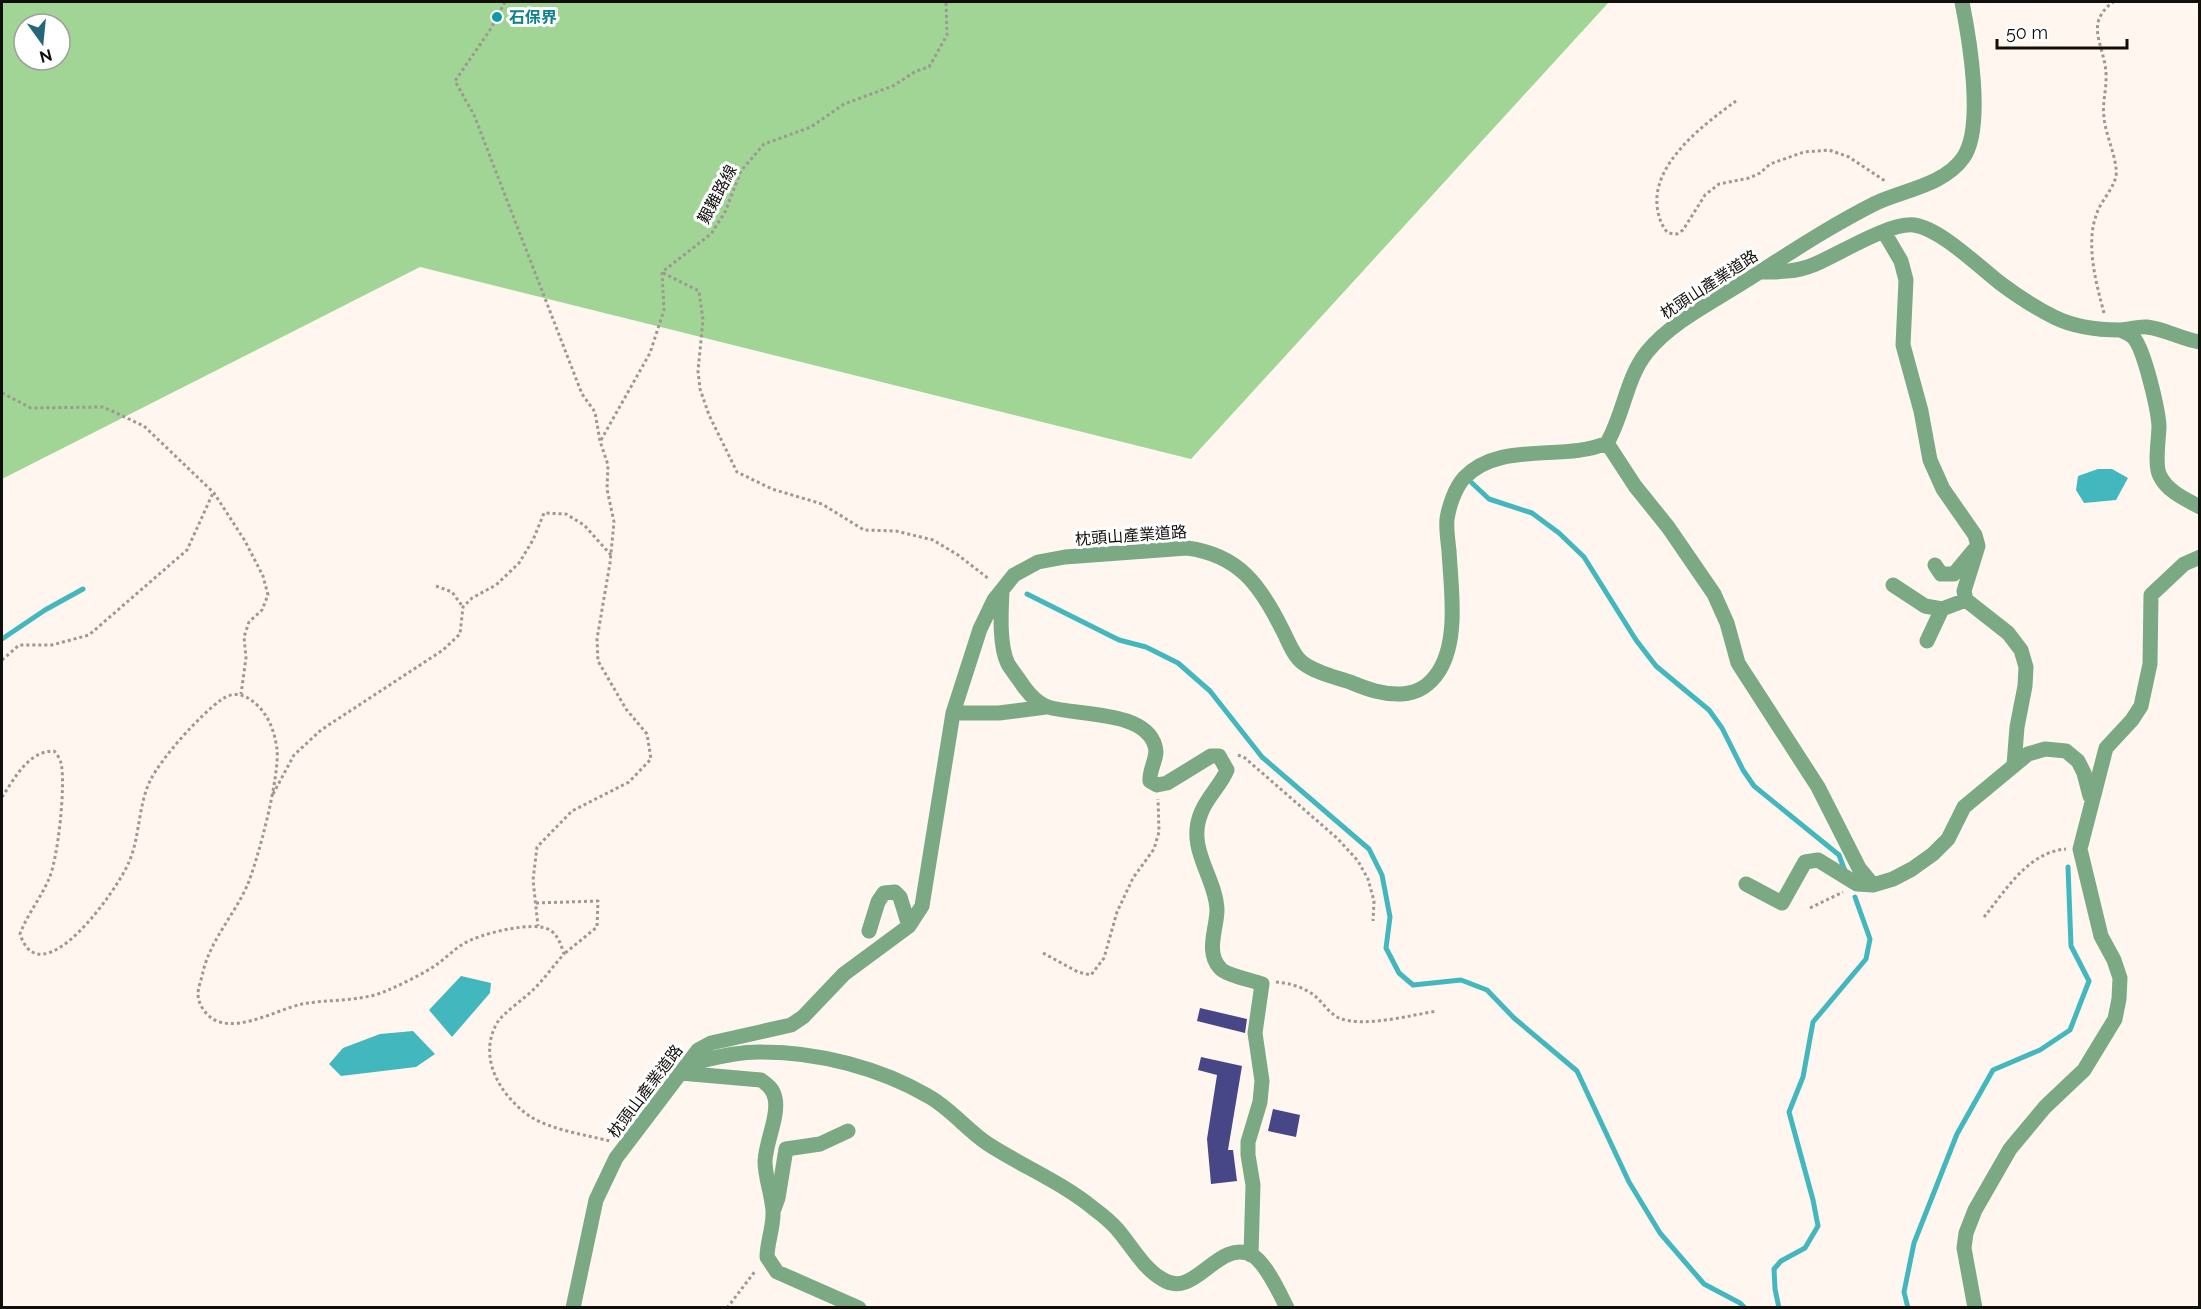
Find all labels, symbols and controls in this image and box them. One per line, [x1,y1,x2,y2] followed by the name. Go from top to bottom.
[509,8,557,27] place label: 石保界
[490,10,504,24] marker: 石保界
[12,12,72,72] north arrow
[1997,12,2128,50] scale bar
[2006,22,2048,43] text: 50 m
[37,45,54,67] text: N
[694,162,741,227] street label: 艱難路線
[1657,246,1761,323] street label: 枕頭山產業道路
[1075,522,1188,549] street label: 枕頭山產業道路
[604,1041,687,1142] street label: 枕頭山產業道路

